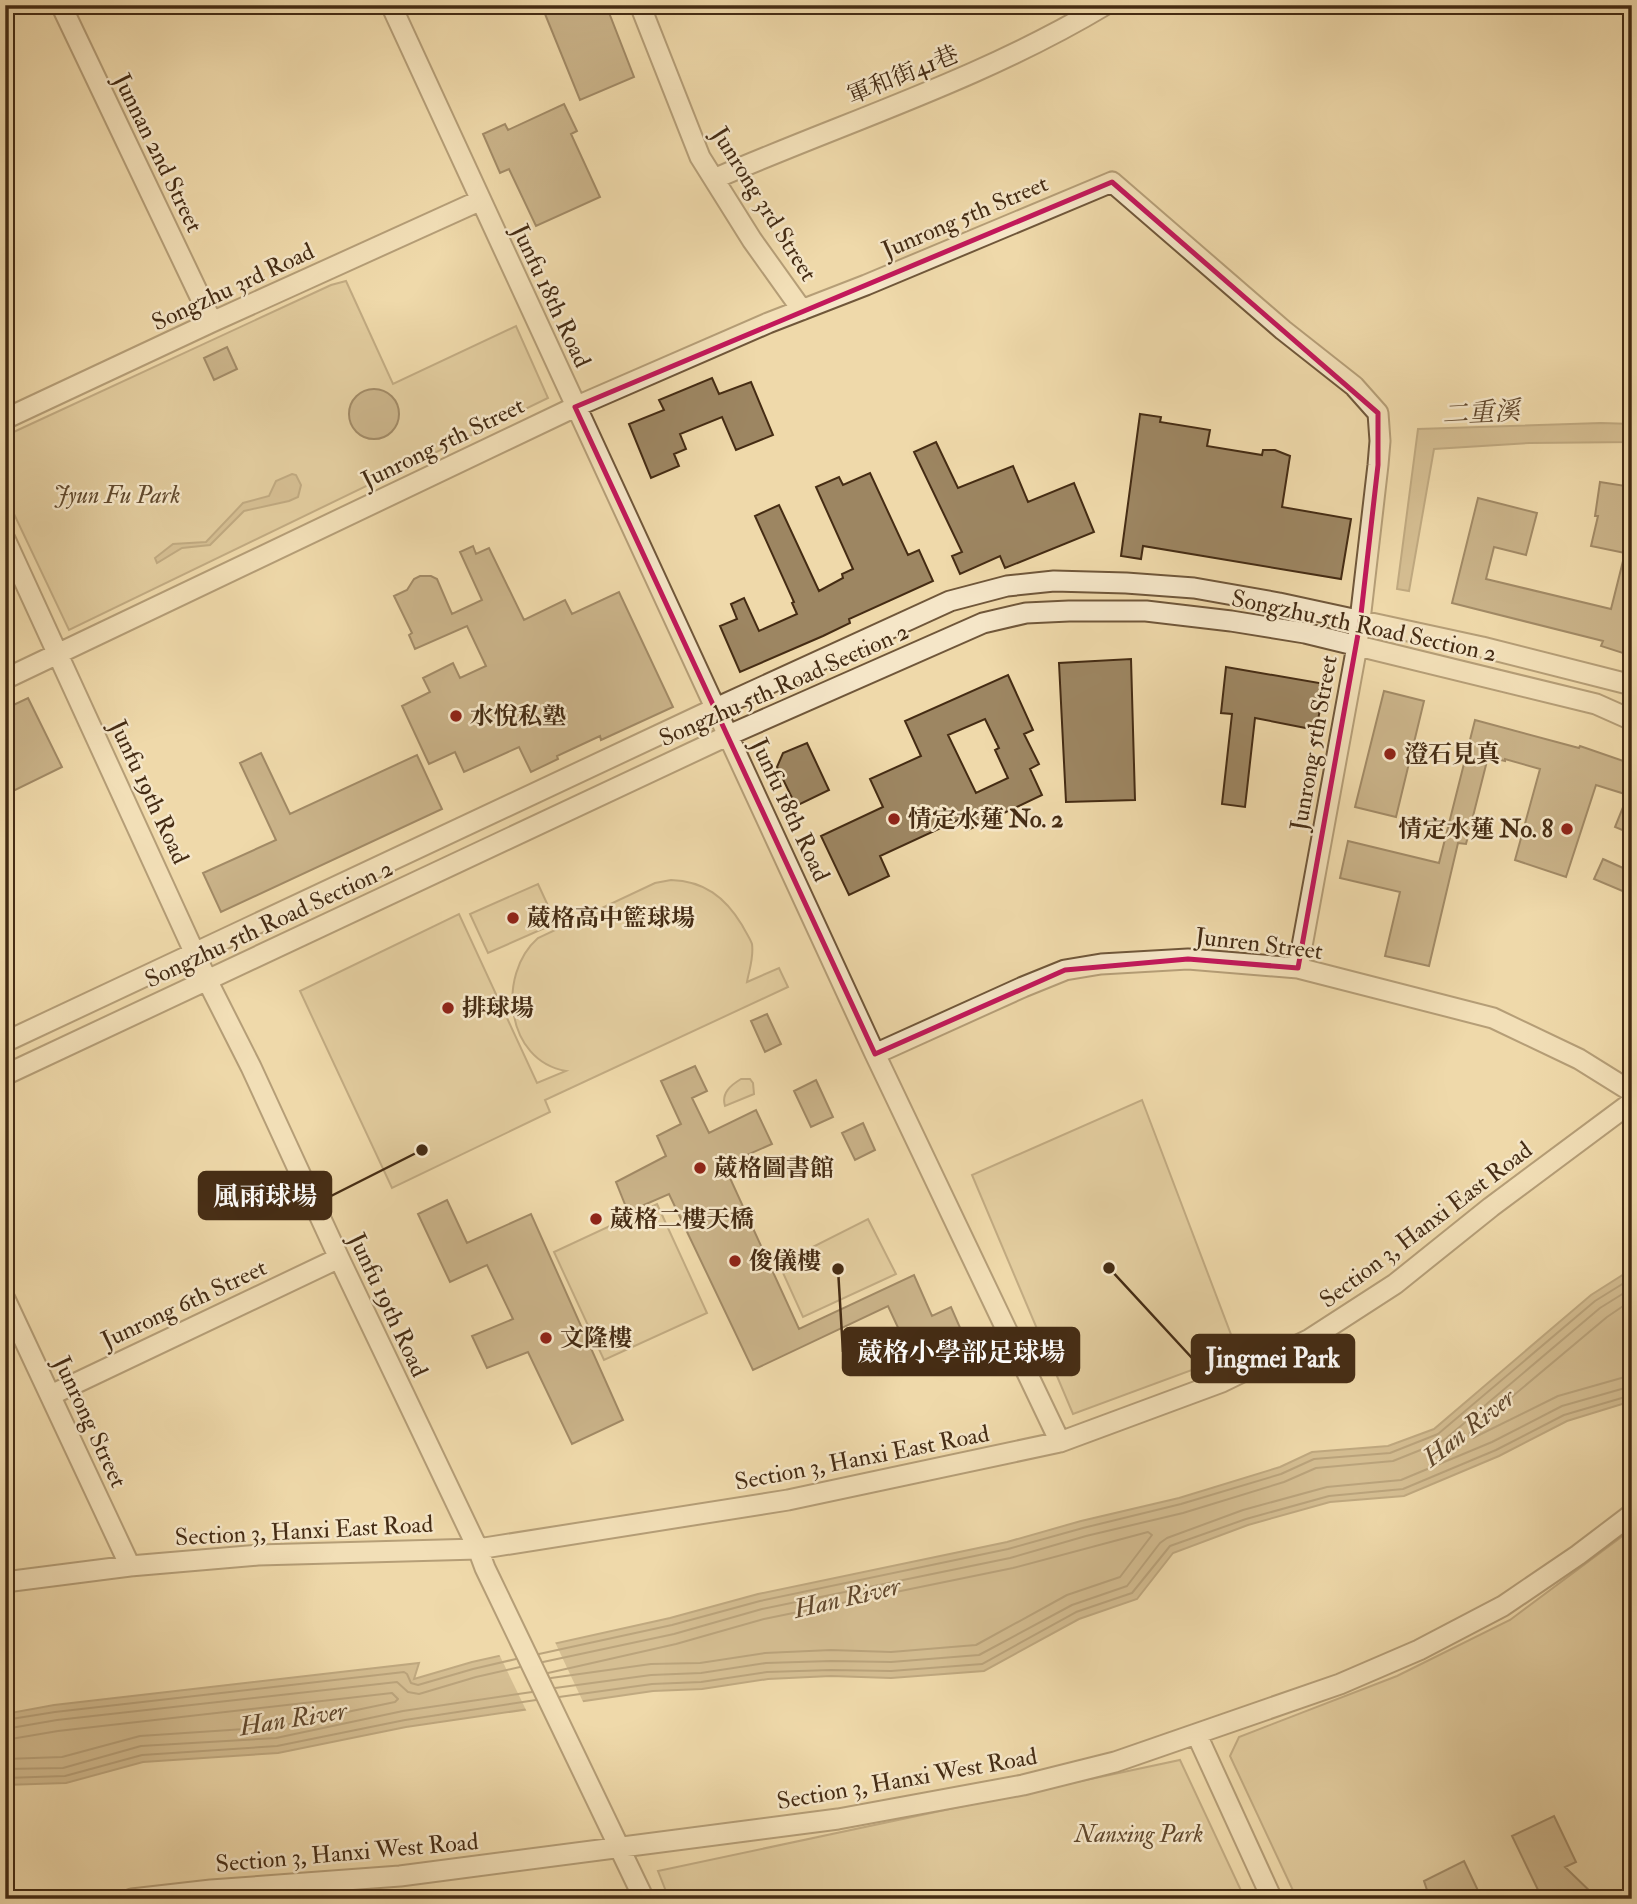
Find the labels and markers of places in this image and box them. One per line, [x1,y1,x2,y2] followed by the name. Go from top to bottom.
[470,701,566,732] place label: 水悅私塾
[448,708,464,724] marker: 水悅私塾
[1404,739,1500,770] place label: 澄石見真
[1382,746,1398,762] marker: 澄石見真
[908,804,1063,835] place label: 情定水蓮 No. 2
[886,811,902,827] marker: 情定水蓮 No. 2
[1398,814,1554,845] place label: 情定水蓮 No. 8
[1559,821,1575,837] marker: 情定水蓮 No. 8
[527,903,695,934] place label: 葳格高中籃球場
[505,910,521,926] marker: 葳格高中籃球場
[462,993,534,1024] place label: 排球場
[440,1000,456,1016] marker: 排球場
[714,1153,834,1184] place label: 葳格圖書館
[692,1160,708,1176] marker: 葳格圖書館
[199,1172,331,1219] callout: 風雨球場
[610,1204,754,1235] place label: 葳格二樓天橋
[588,1211,604,1227] marker: 葳格二樓天橋
[749,1246,821,1277] place label: 俊儀樓
[727,1253,743,1269] marker: 俊儀樓
[560,1323,632,1354] place label: 文隆樓
[843,1328,1079,1375] callout: 葳格小學部足球場
[538,1330,554,1346] marker: 文隆樓
[1192,1335,1354,1382] callout: Jingmei Park

